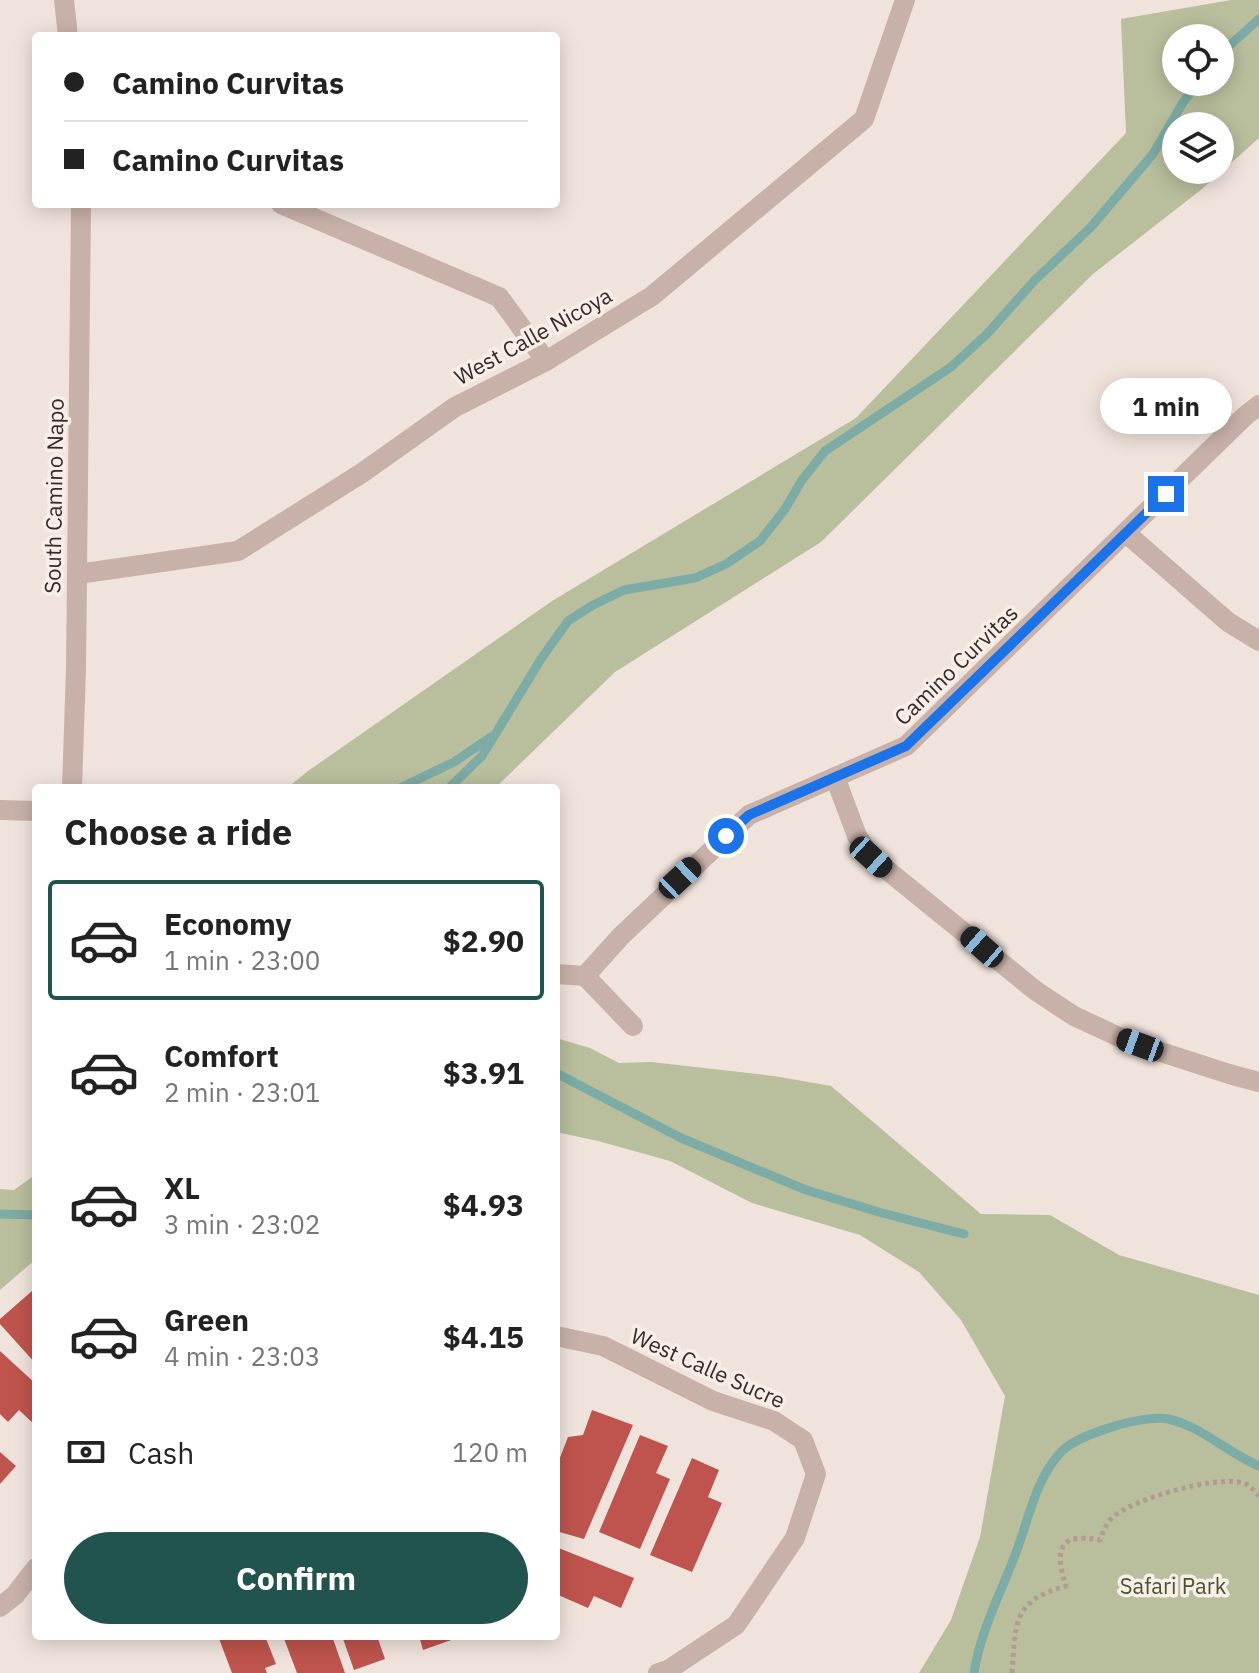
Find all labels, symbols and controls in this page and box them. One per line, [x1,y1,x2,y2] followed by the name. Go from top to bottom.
[1162,24,1234,184] map controls
[1162,24,1234,96] button: locate
[112,63,344,102] text: Camino Curvitas
[1162,112,1234,184] button: layers
[112,140,344,179] text: Camino Curvitas
[449,280,617,391] street label: West Calle Nicoya
[1100,378,1232,434] callout: 1 min
[1132,389,1200,423] text: 1 min
[37,398,70,594] street label: South Camino Napo
[1148,476,1184,512] route end
[888,598,1024,731] street label: Camino Curvitas
[64,808,292,855] text: Choose a ride
[708,818,744,854] route start
[845,832,897,882] car
[654,853,706,903] car
[68,904,140,976] icon: car
[164,904,292,943] text: Economy
[443,921,524,960] text: $2.90
[956,922,1008,972] car
[164,943,320,977] text: 1 min · 23:00
[1113,1026,1167,1064] car
[68,1036,140,1108] icon: car
[164,1036,279,1075] text: Comfort
[443,1053,524,1092] text: $3.91
[164,1075,320,1109] text: 2 min · 23:01
[68,1168,140,1240] icon: car
[164,1168,200,1207] text: XL
[443,1185,524,1224] text: $4.93
[164,1207,320,1241] text: 3 min · 23:02
[68,1300,140,1372] icon: car
[164,1300,249,1339] text: Green
[443,1317,524,1356] text: $4.15
[627,1321,790,1414] street label: West Calle Sucre
[164,1339,320,1373] text: 4 min · 23:03
[64,1430,108,1474] icon: cash
[128,1433,194,1472] text: Cash
[452,1435,528,1469] text: 120 m
[64,1532,528,1624] button: Confirm
[1120,1571,1227,1600] park label: Safari Park

